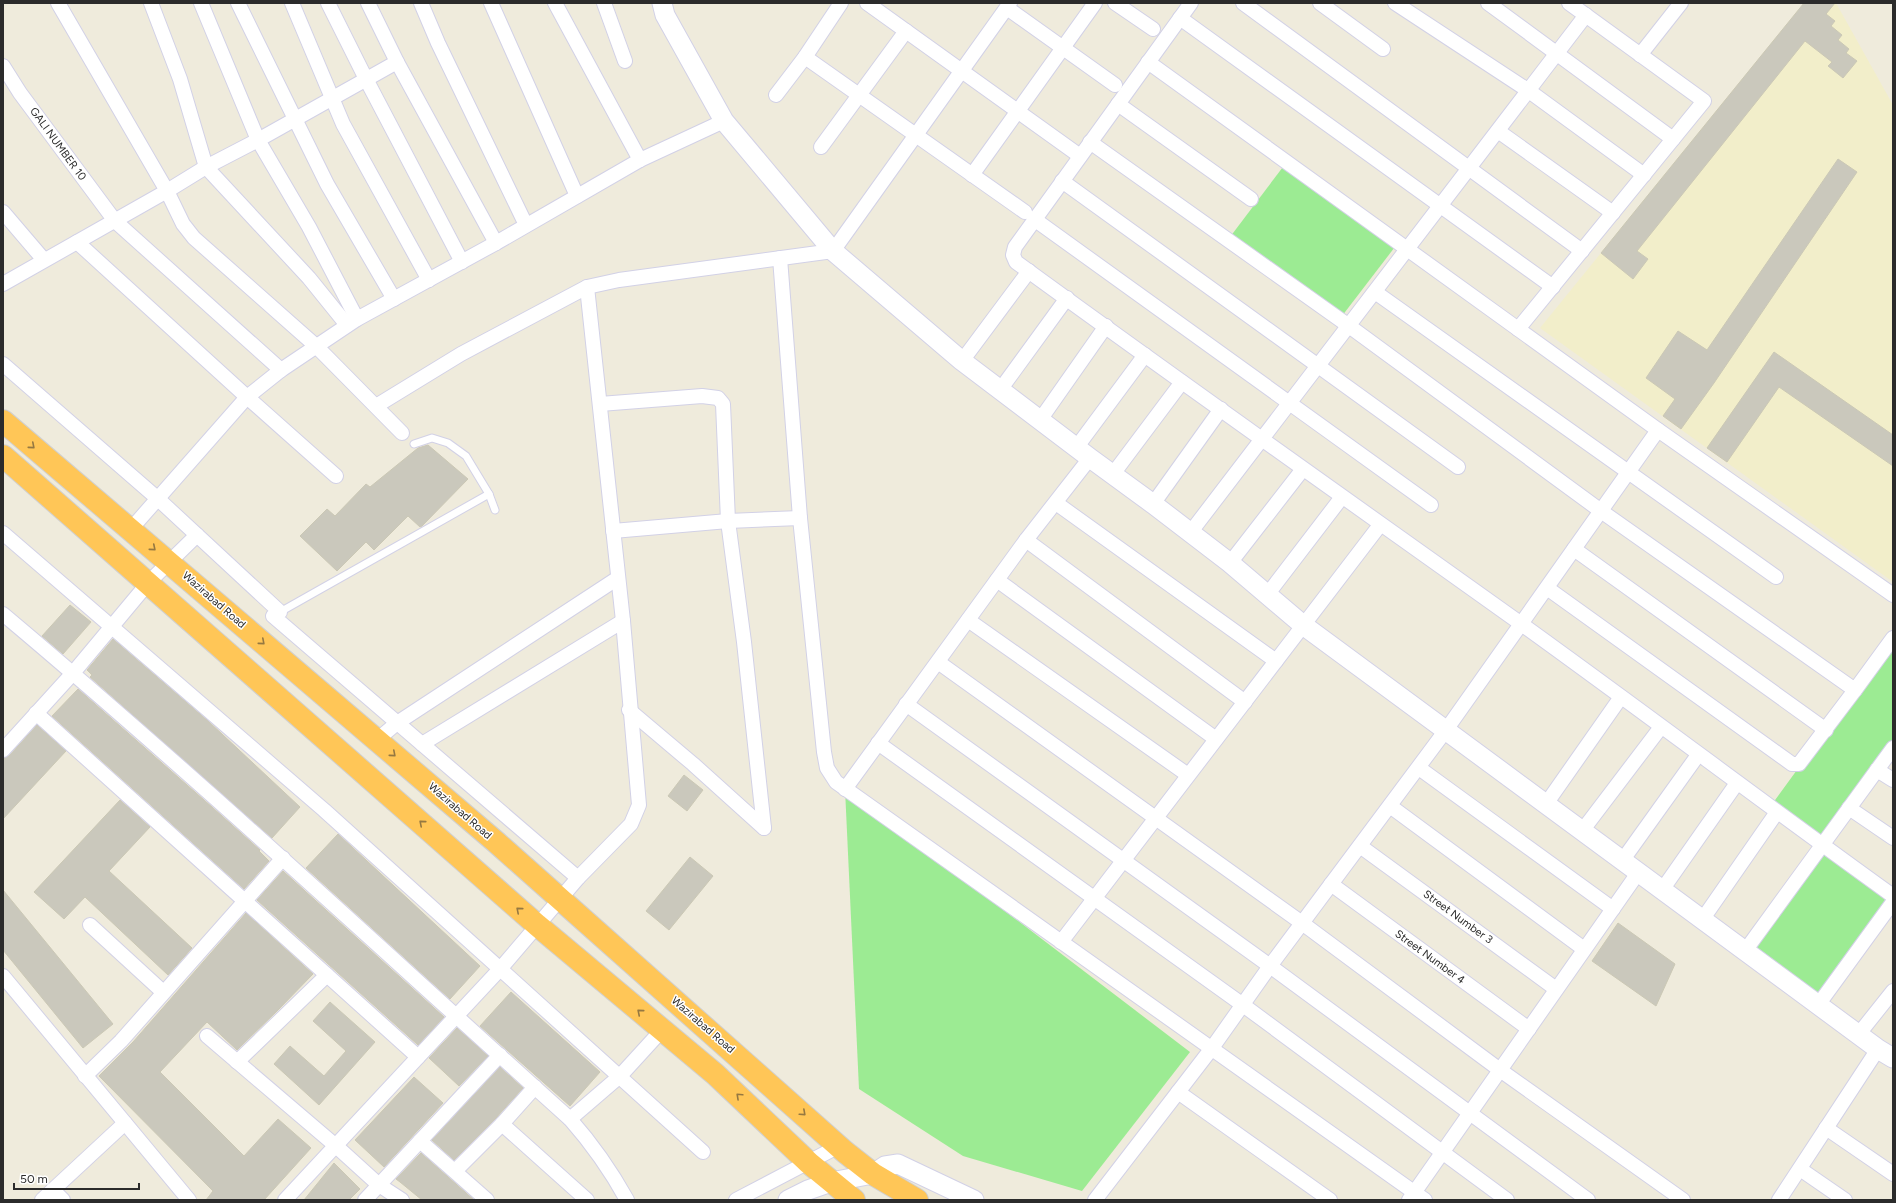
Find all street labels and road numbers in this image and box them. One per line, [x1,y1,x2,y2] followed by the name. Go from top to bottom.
[27,105,89,183] street label: GALI NUMBER 10
[180,569,248,631] street label: Wazirabad Road
[426,780,494,842] street label: Wazirabad Road
[1421,888,1495,946] street label: Street Number 3
[1393,927,1468,987] street label: Street Number 4
[669,994,737,1056] street label: Wazirabad Road

